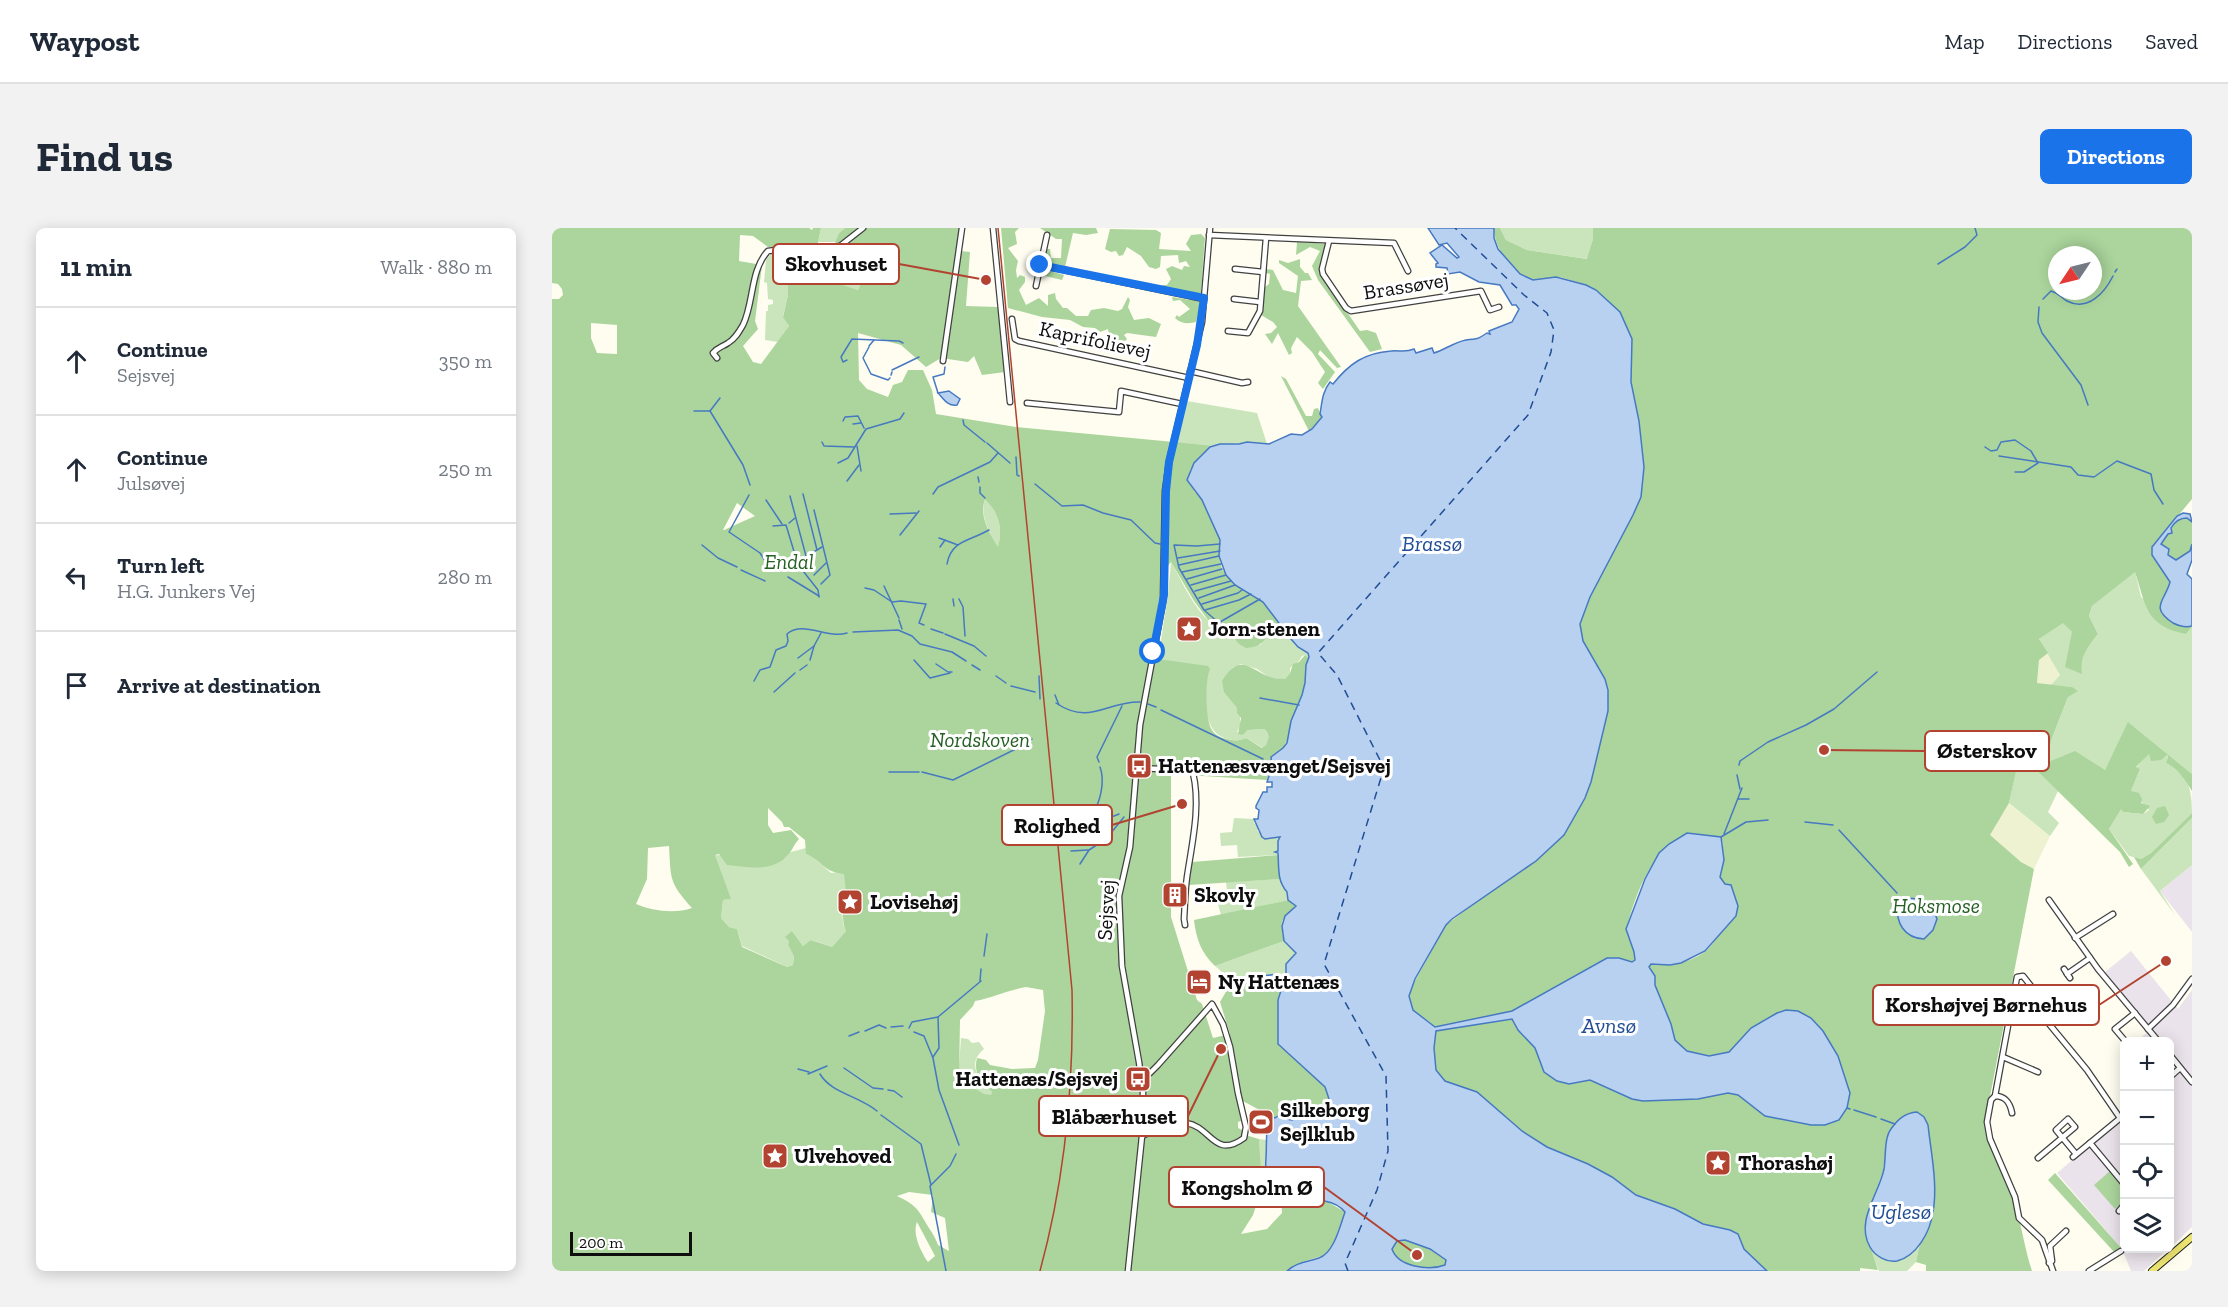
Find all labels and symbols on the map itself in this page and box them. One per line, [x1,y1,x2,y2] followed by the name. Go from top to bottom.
[773,244,899,284] callout: Skovhuset
[2048,246,2102,300] north arrow
[785,250,887,277] text: Skovhuset
[1026,251,1052,277] route end
[1361,266,1451,306] street label: Brassøvej
[1037,315,1153,365] street label: Kaprifolievej
[1402,530,1462,557] water label: Brassø
[764,549,814,574] park label: Endal
[1174,614,1204,644] place icon: Jorn-stenen
[1208,616,1321,641] place label: Jorn-stenen
[1139,638,1165,664] route start
[930,727,1030,752] park label: Nordskoven
[1925,731,2049,771] callout: Østerskov
[1937,737,2037,764] text: Østerskov
[1124,751,1154,781] bus stop icon: Hattenæsvænget/Sejsvej
[1158,753,1391,778] place label: Hattenæsvænget/Sejsvej
[1002,805,1112,845] callout: Rolighed
[1014,812,1101,839] text: Rolighed
[1091,879,1121,941] street label: Sejsvej
[1160,880,1190,910] building icon: Skovly
[1194,882,1255,907] place label: Skovly
[835,887,865,917] place icon: Lovisehøj
[870,889,958,914] place label: Lovisehøj
[1892,893,1980,918] park label: Hoksmose
[1184,967,1214,997] hotel icon: Ny Hattenæs
[1218,969,1340,994] place label: Ny Hattenæs
[1873,985,2099,1025] callout: Korshøjvej Børnehus
[1885,991,2087,1018] text: Korshøjvej Børnehus
[1581,1012,1636,1039] water label: Avnsø
[1123,1064,1153,1094] bus stop icon: Hattenæs/Sejsvej
[955,1066,1118,1091] place label: Hattenæs/Sejsvej
[1039,1096,1188,1136] callout: Blåbærhuset
[1280,1097,1369,1146] place label: Silkeborg Sejlklub
[1052,1103,1177,1130] text: Blåbærhuset
[1246,1107,1276,1137] sports icon: Silkeborg Sejlklub
[760,1141,790,1171] place icon: Ulvehoved
[794,1143,891,1168] place label: Ulvehoved
[1703,1148,1733,1178] place icon: Thorashøj
[1738,1150,1833,1175] place label: Thorashøj
[1169,1167,1324,1207] callout: Kongsholm Ø
[1181,1174,1313,1201] text: Kongsholm Ø
[1871,1198,1931,1225] water label: Uglesø
[570,1229,692,1256] scale bar

